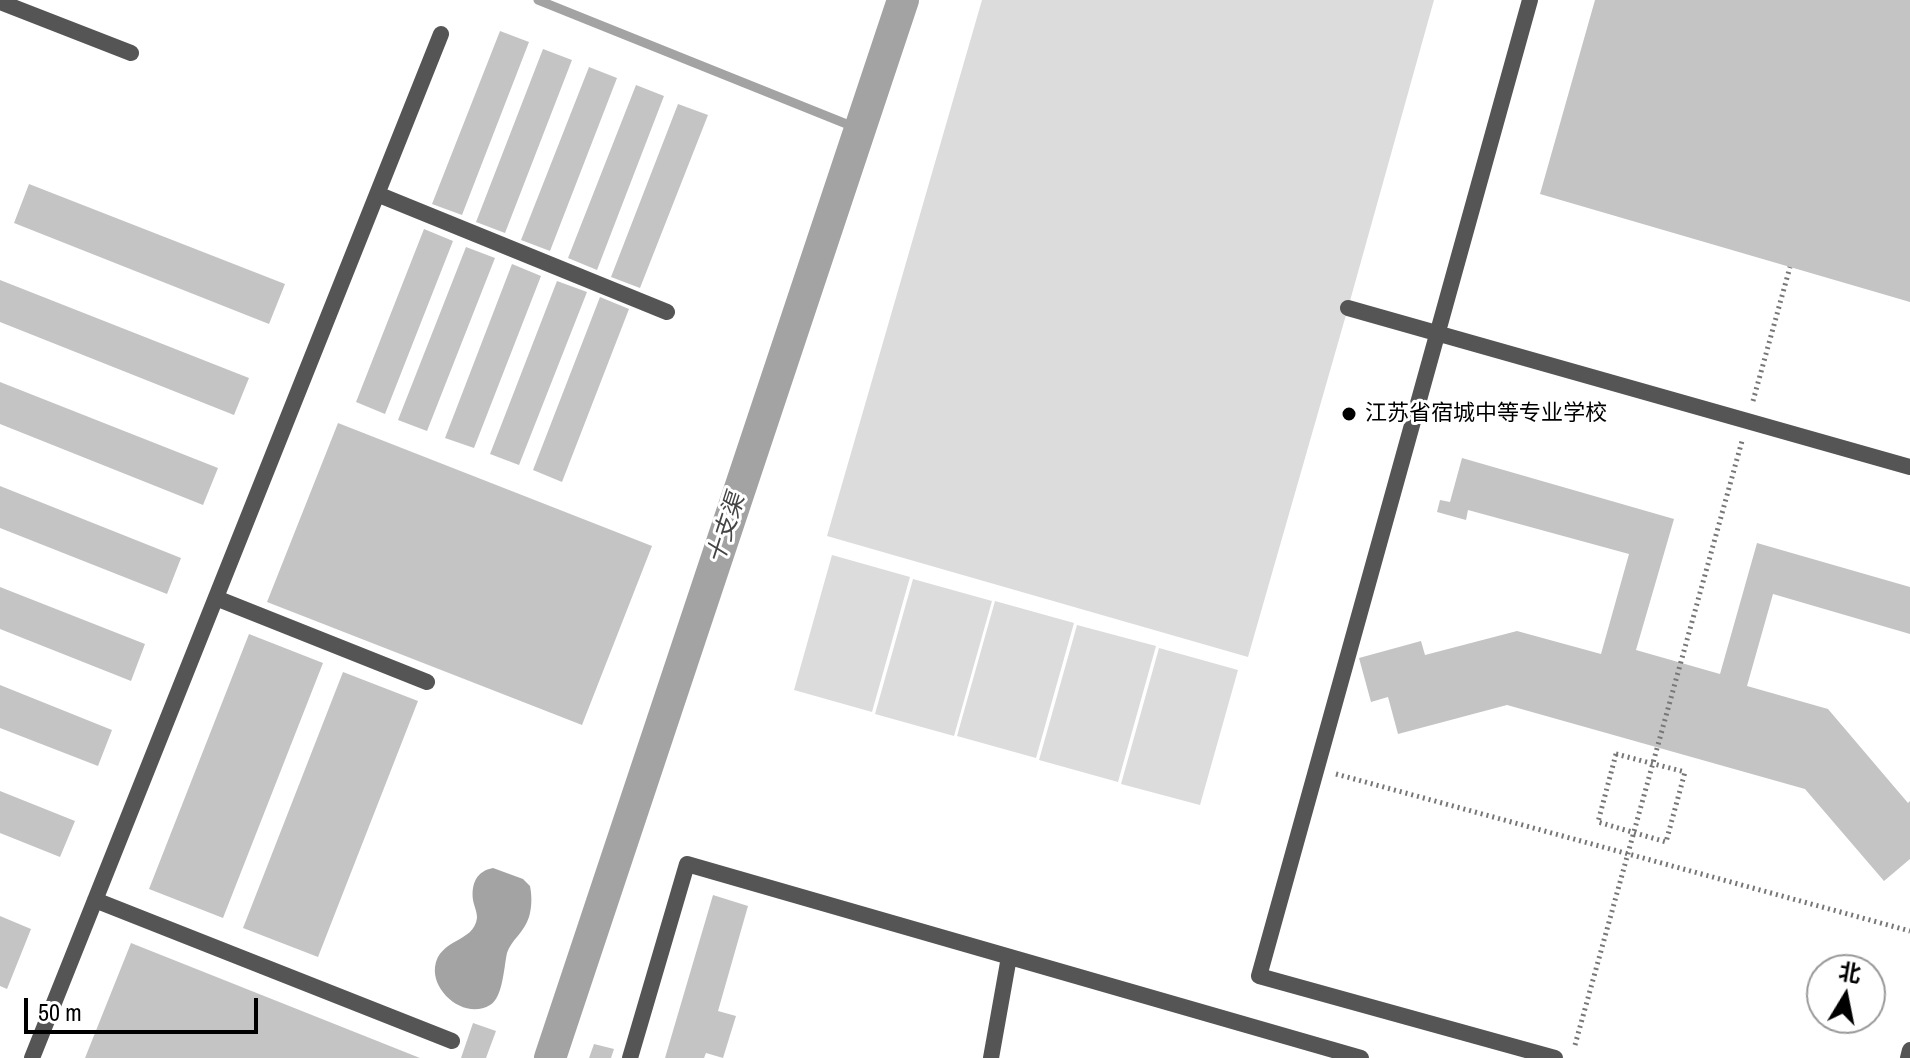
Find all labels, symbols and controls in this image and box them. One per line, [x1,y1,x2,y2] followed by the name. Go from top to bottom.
[1365,401,1607,427] place label: 江苏省宿城中等专业学校
[1340,405,1358,423] marker: 江苏省宿城中等专业学校
[702,490,752,568] water label: 十支渠
[1806,954,1886,1034] north arrow
[1836,956,1863,989] text: 北
[28,982,262,1032] scale bar
[38,996,82,1028] text: 50 m

